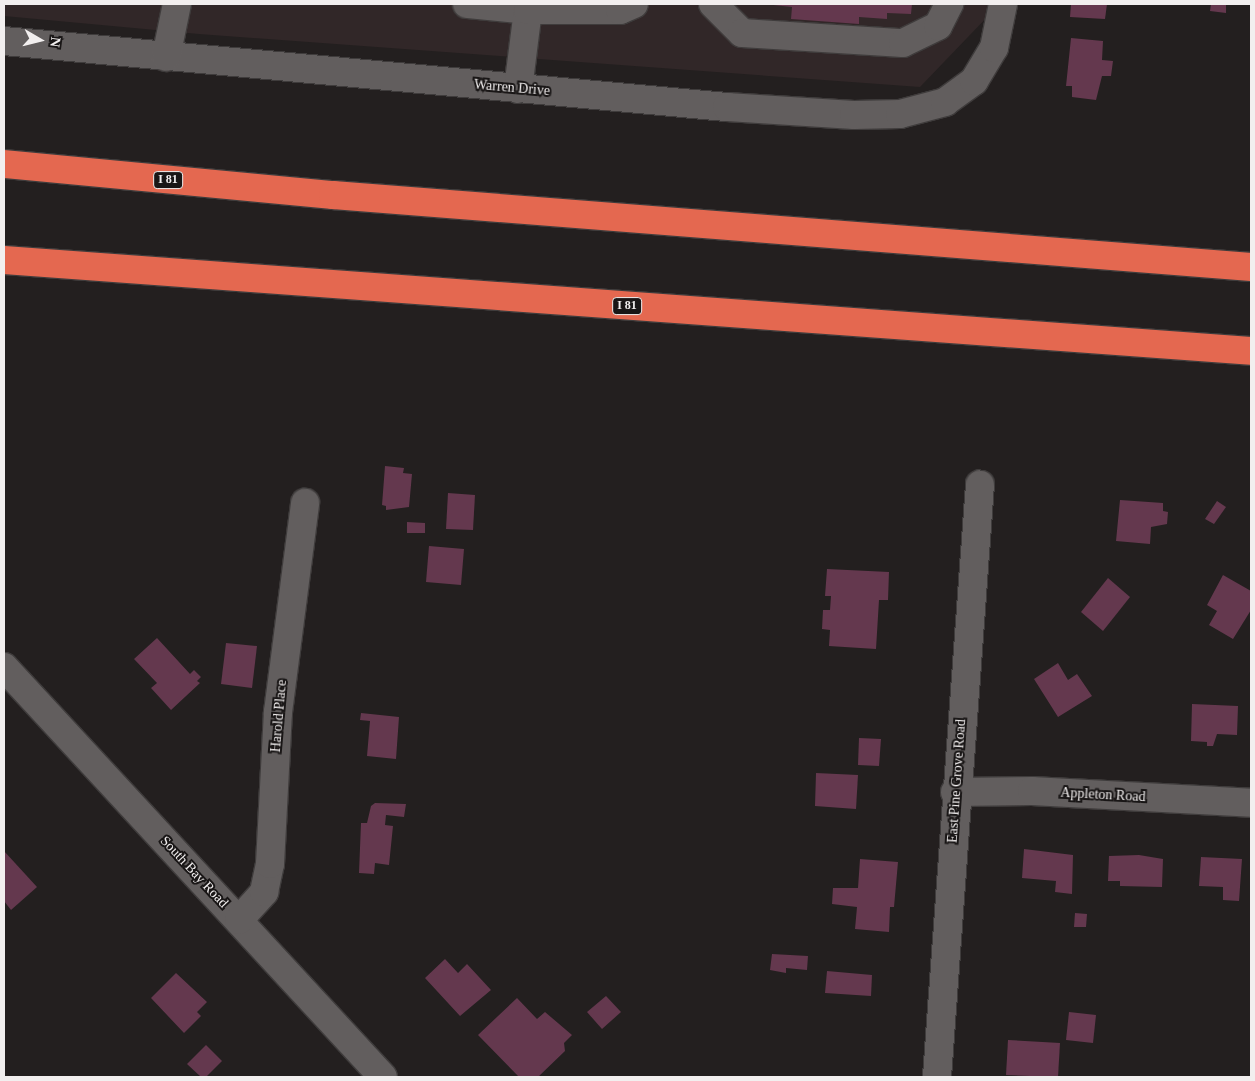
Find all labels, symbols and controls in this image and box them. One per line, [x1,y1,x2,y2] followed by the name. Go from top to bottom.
[15,15,65,65] north arrow
[47,36,63,48] text: N
[473,76,551,100] street label: Warren Drive
[153,170,183,190] road number: I 81
[612,296,642,316] road number: I 81
[267,679,291,753] street label: Harold Place
[944,719,970,843] street label: East Pine Grove Road
[1060,784,1146,806] street label: Appleton Road
[157,833,231,911] street label: South Bay Road

